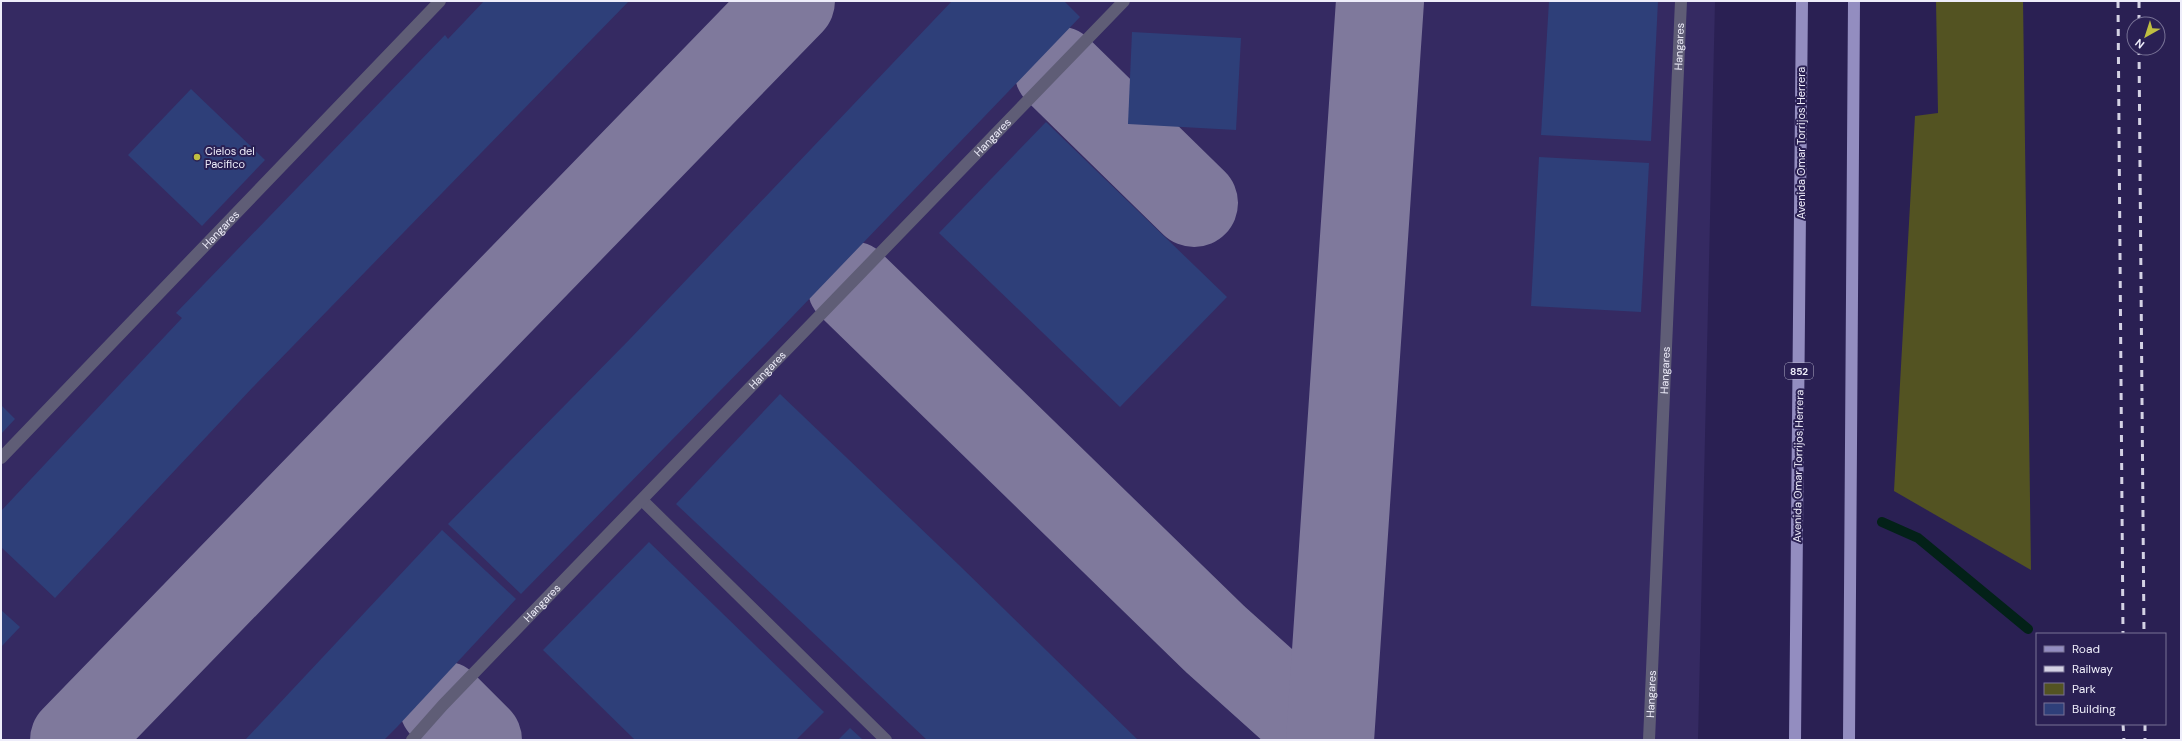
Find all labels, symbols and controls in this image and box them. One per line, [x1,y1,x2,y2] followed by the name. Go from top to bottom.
[2126,16,2166,56] north arrow
[1671,23,1687,71] street label: Hangares
[2132,36,2147,52] text: N
[1794,67,1808,219] street label: Avenida Omar Torrijos Herrera
[971,115,1014,159] street label: Hangares
[205,144,255,171] place label: Cielos del Pacifico
[192,152,202,162] marker: Cielos del Pacifico
[199,207,242,251] street label: Hangares
[1657,346,1673,394] street label: Hangares
[746,348,789,392] street label: Hangares
[1785,363,1813,379] road number: 852
[1790,390,1806,542] street label: Avenida Omar Torrijos Herrera
[520,581,563,625] street label: Hangares
[2036,633,2166,725] legend
[2072,641,2100,657] text: Road
[2072,661,2113,677] text: Railway
[1643,670,1659,718] street label: Hangares
[2072,681,2096,697] text: Park
[2072,701,2116,717] text: Building

